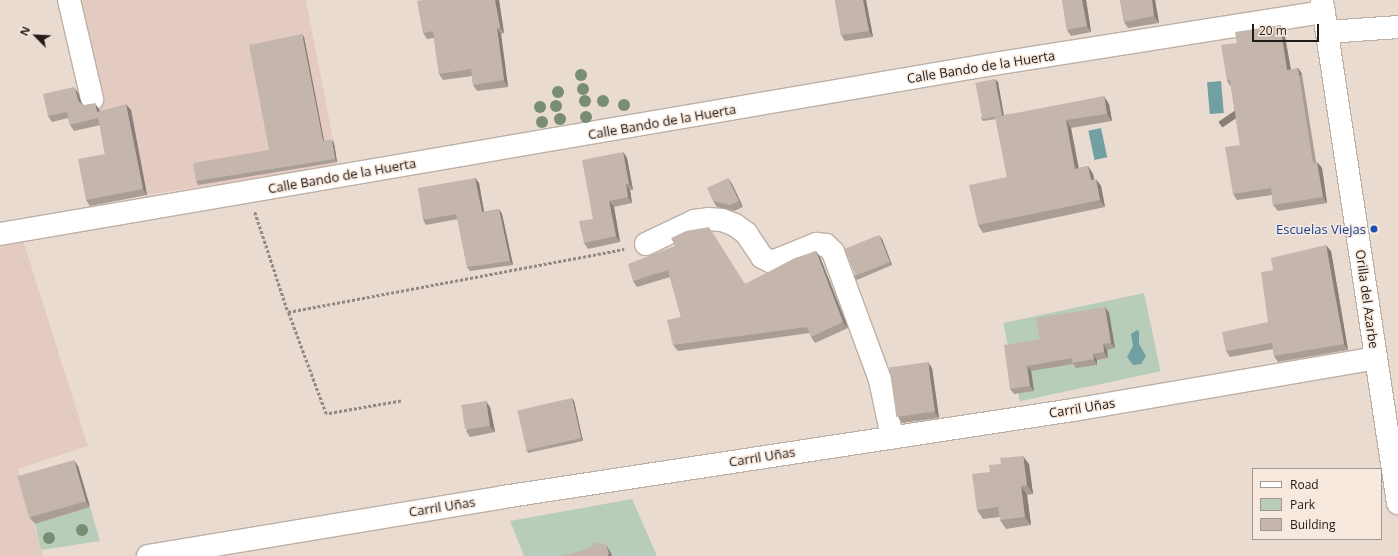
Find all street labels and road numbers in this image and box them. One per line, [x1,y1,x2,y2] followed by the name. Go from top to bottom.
[906,48,1056,86] street label: Calle Bando de la Huerta
[587,101,737,143] street label: Calle Bando de la Huerta
[267,155,417,197] street label: Calle Bando de la Huerta
[1352,248,1382,350] street label: Orilla del Azarbe
[1048,395,1116,421] street label: Carril Uñas
[728,444,796,470] street label: Carril Uñas
[408,494,476,520] street label: Carril Uñas

